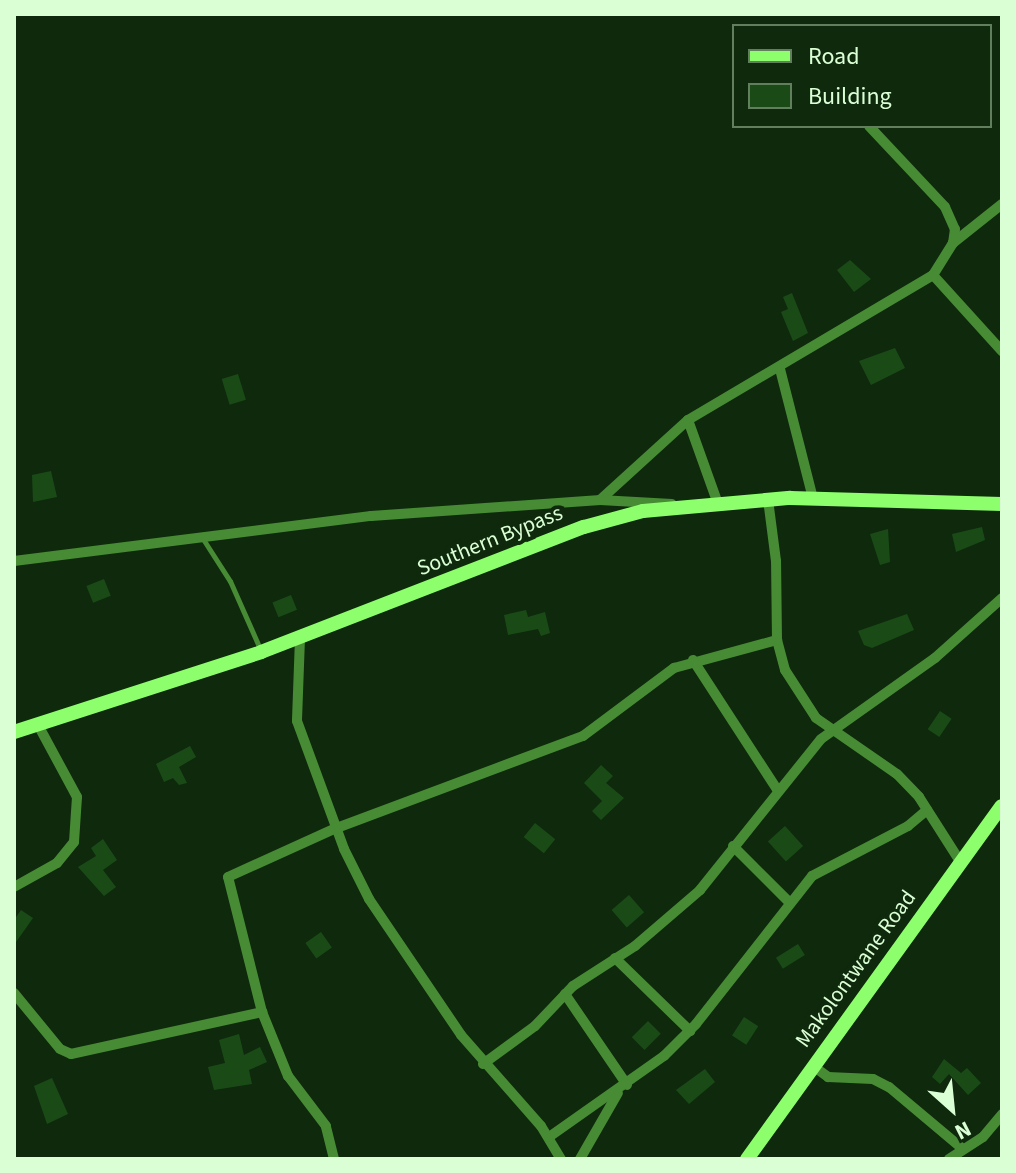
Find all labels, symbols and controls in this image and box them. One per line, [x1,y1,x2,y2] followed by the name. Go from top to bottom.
[732,24,992,128] legend
[808,39,860,74] text: Road
[808,79,892,114] text: Building
[413,500,567,582] street label: Southern Bypass
[790,885,922,1053] street label: Makolontwane Road
[912,1069,992,1149] north arrow
[949,1113,977,1148] text: N

